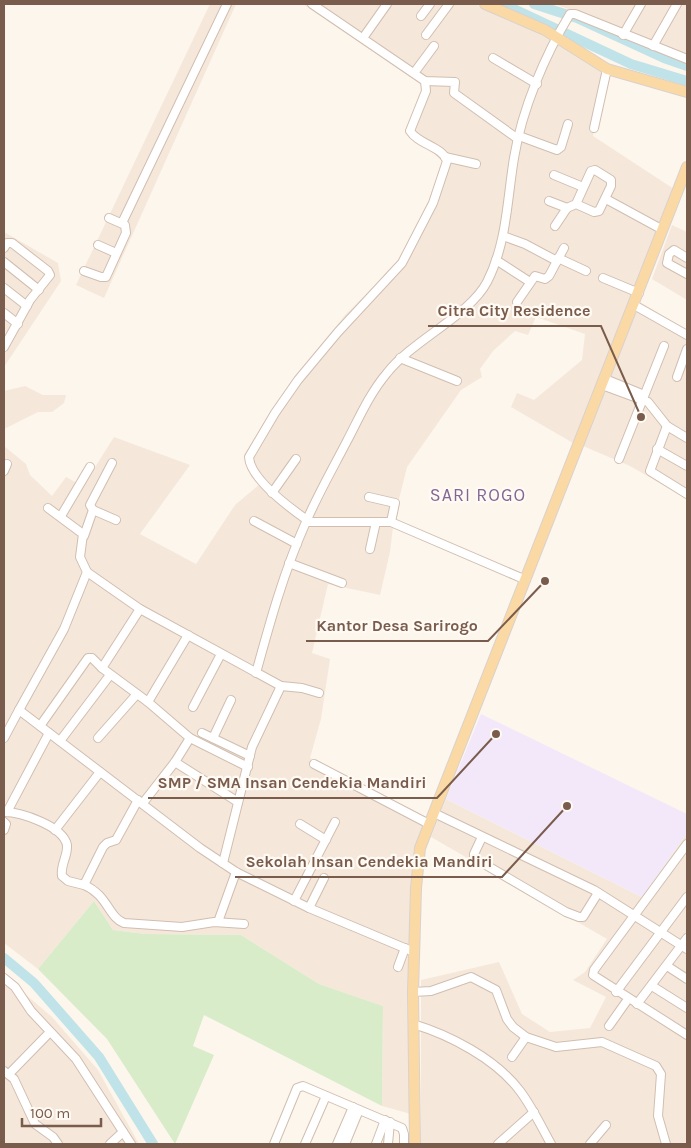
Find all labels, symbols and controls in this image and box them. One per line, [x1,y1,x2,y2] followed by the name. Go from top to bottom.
[428,295,601,326] callout: Citra City Residence
[438,301,590,320] text: Citra City Residence
[430,484,526,506] district label: SARI ROGO
[306,610,488,641] callout: Kantor Desa Sarirogo
[316,616,478,635] text: Kantor Desa Sarirogo
[148,767,437,798] callout: SMP / SMA Insan Cendekia Mandiri
[158,773,426,792] text: SMP / SMA Insan Cendekia Mandiri
[235,846,502,877] callout: Sekolah Insan Cendekia Mandiri
[245,852,493,871] text: Sekolah Insan Cendekia Mandiri
[22,1096,101,1128] scale bar
[30,1104,70,1122] text: 100 m

